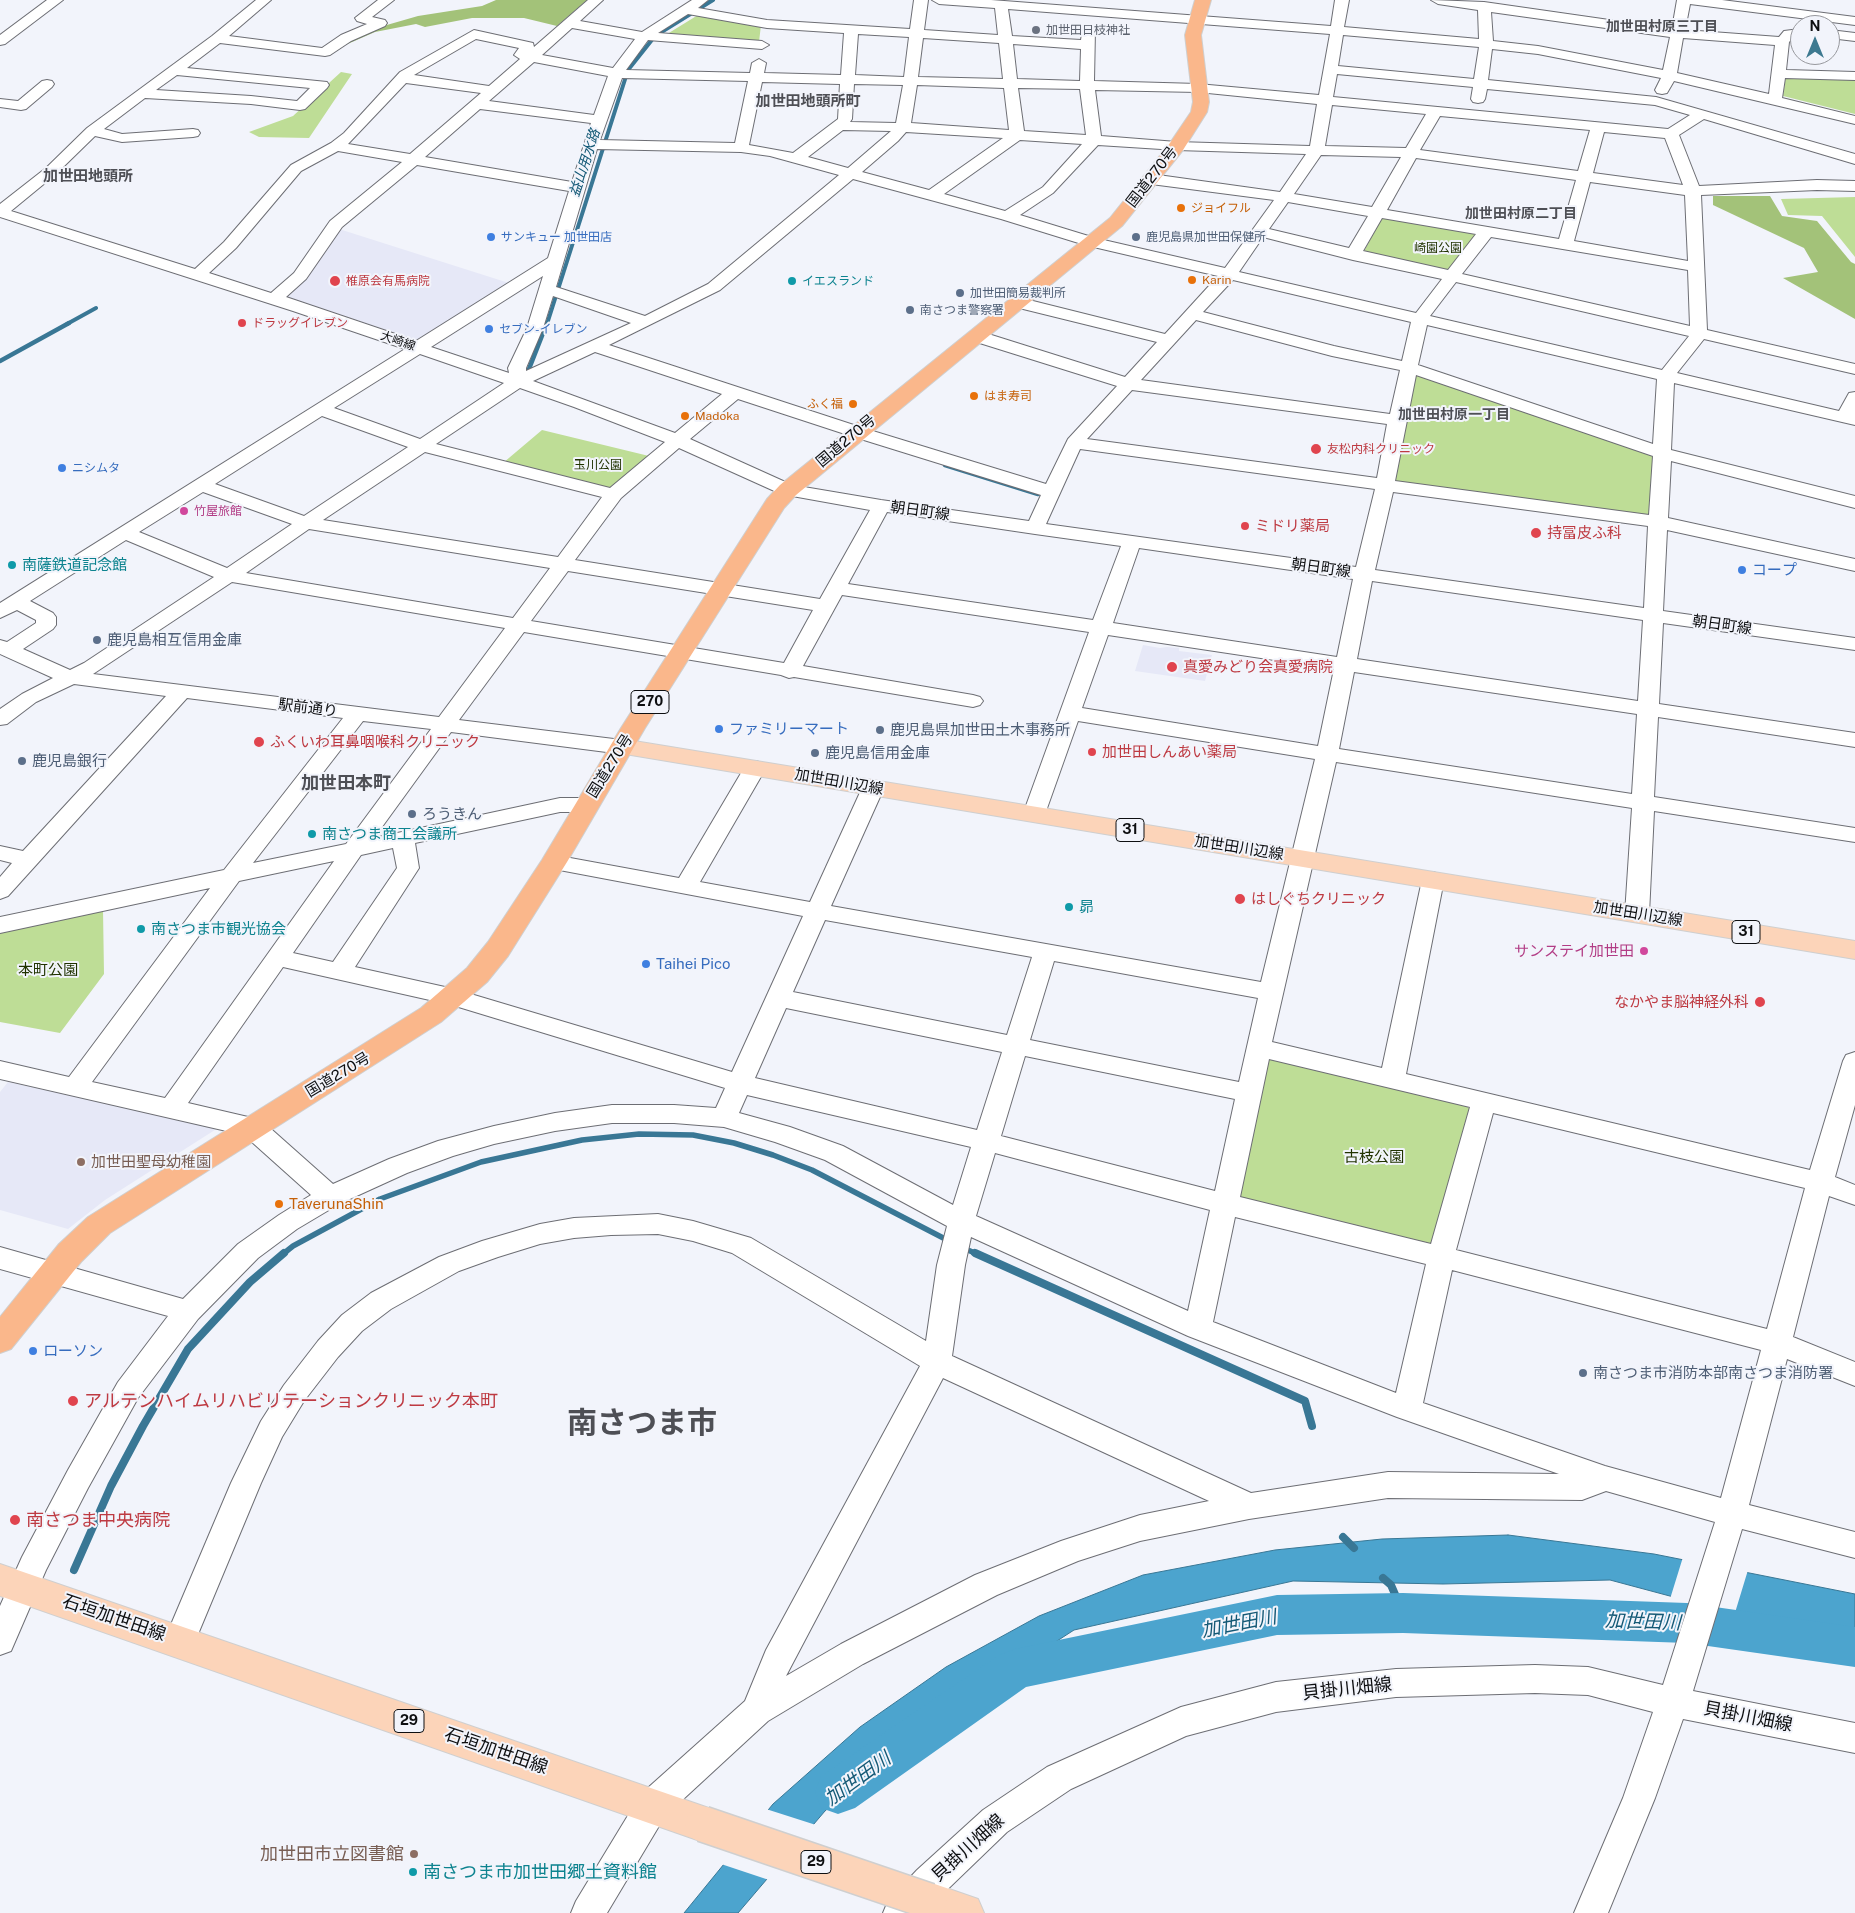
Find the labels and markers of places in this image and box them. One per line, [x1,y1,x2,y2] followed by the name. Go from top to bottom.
[1046,23,1130,37] place label: 加世田日枝神社
[1030,24,1042,36] marker: 加世田日枝神社
[1191,201,1251,215] place label: ジョイフル
[1175,202,1187,214] marker: ジョイフル
[501,230,612,244] place label: サンキュー 加世田店
[1146,230,1266,244] place label: 鹿児島県加世田保健所
[485,231,497,243] marker: サンキュー 加世田店
[1130,231,1142,243] marker: 鹿児島県加世田保健所
[1202,273,1231,287] place label: Karin
[328,274,342,288] marker: 椎原会有馬病院
[346,274,430,288] place label: 椎原会有馬病院
[802,274,874,288] place label: イエスランド
[1186,274,1198,286] marker: Karin
[786,275,798,287] marker: イエスランド
[970,286,1066,300] place label: 加世田簡易裁判所
[954,287,966,299] marker: 加世田簡易裁判所
[920,303,1004,317] place label: 南さつま警察署
[904,304,916,316] marker: 南さつま警察署
[252,316,348,330] place label: ドラッグイレブン
[236,317,248,329] marker: ドラッグイレブン
[499,322,588,336] place label: セブン-イレブン
[483,323,495,335] marker: セブン-イレブン
[984,389,1032,403] place label: はま寿司
[968,390,980,402] marker: はま寿司
[807,397,843,411] place label: ふく福
[847,398,859,410] marker: ふく福
[695,409,739,423] place label: Madoka
[679,410,691,422] marker: Madoka
[1309,442,1323,456] marker: 友松内科クリニック
[1327,442,1435,456] place label: 友松内科クリニック
[72,461,120,475] place label: ニシムタ
[56,462,68,474] marker: ニシムタ
[194,504,242,518] place label: 竹屋旅館
[178,505,190,517] marker: 竹屋旅館
[1255,517,1330,535] place label: ミドリ薬局
[1239,520,1251,532] marker: ミドリ薬局
[1547,524,1622,542] place label: 持冨皮ふ科
[1529,526,1543,540] marker: 持冨皮ふ科
[22,556,127,574] place label: 南薩鉄道記念館
[6,559,18,571] marker: 南薩鉄道記念館
[1752,561,1797,579] place label: コープ
[1736,564,1748,576] marker: コープ
[107,631,242,649] place label: 鹿児島相互信用金庫
[91,634,103,646] marker: 鹿児島相互信用金庫
[1183,658,1333,676] place label: 真愛みどり会真愛病院
[1165,660,1179,674] marker: 真愛みどり会真愛病院
[729,720,849,738] place label: ファミリーマート
[890,721,1070,739] place label: 鹿児島県加世田土木事務所
[713,723,725,735] marker: ファミリーマート
[874,724,886,736] marker: 鹿児島県加世田土木事務所
[270,733,480,751] place label: ふくいわ耳鼻咽喉科クリニック
[252,735,266,749] marker: ふくいわ耳鼻咽喉科クリニック
[1102,743,1237,761] place label: 加世田しんあい薬局
[825,744,930,762] place label: 鹿児島信用金庫
[1086,746,1098,758] marker: 加世田しんあい薬局
[809,747,821,759] marker: 鹿児島信用金庫
[32,752,107,770] place label: 鹿児島銀行
[16,755,28,767] marker: 鹿児島銀行
[422,805,482,823] place label: ろうきん
[406,808,418,820] marker: ろうきん
[322,825,457,843] place label: 南さつま商工会議所
[306,828,318,840] marker: 南さつま商工会議所
[1251,890,1386,908] place label: はしぐちクリニック
[1233,892,1247,906] marker: はしぐちクリニック
[1079,898,1094,916] place label: 昴
[1063,901,1075,913] marker: 昴
[151,920,286,938] place label: 南さつま市観光協会
[135,923,147,935] marker: 南さつま市観光協会
[1514,942,1634,960] place label: サンステイ加世田
[1638,945,1650,957] marker: サンステイ加世田
[656,955,730,973] place label: Taihei Pico
[640,958,652,970] marker: Taihei Pico
[1614,993,1749,1011] place label: なかやま脳神経外科
[1753,995,1767,1009] marker: なかやま脳神経外科
[91,1153,211,1171] place label: 加世田聖母幼稚園
[75,1156,87,1168] marker: 加世田聖母幼稚園
[289,1195,384,1213] place label: TaverunaShin
[273,1198,285,1210] marker: TaverunaShin
[43,1342,103,1360] place label: ローソン
[27,1345,39,1357] marker: ローソン
[1593,1364,1833,1382] place label: 南さつま市消防本部南さつま消防署
[1577,1367,1589,1379] marker: 南さつま市消防本部南さつま消防署
[84,1390,498,1412] place label: アルテンハイムリハビリテーションクリニック本町
[66,1394,80,1408] marker: アルテンハイムリハビリテーションクリニック本町
[26,1509,170,1531] place label: 南さつま中央病院
[8,1513,22,1527] marker: 南さつま中央病院
[260,1843,404,1865] place label: 加世田市立図書館
[408,1848,420,1860] marker: 加世田市立図書館
[423,1861,657,1883] place label: 南さつま市加世田郷土資料館
[407,1866,419,1878] marker: 南さつま市加世田郷土資料館

